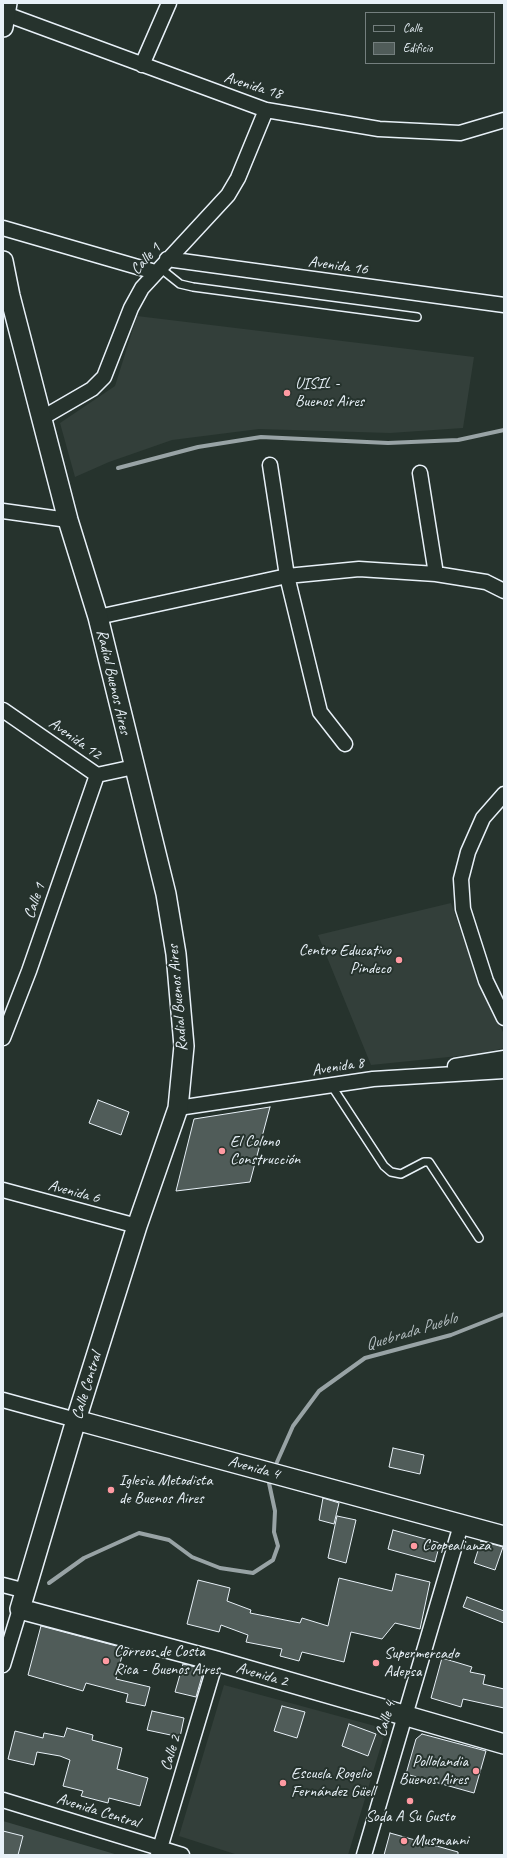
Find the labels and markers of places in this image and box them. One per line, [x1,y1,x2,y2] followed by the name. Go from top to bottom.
[295,374,364,412] place label: UISIL - Buenos Aires
[282,388,292,398] marker: UISIL - Buenos Aires
[299,941,391,979] place label: Centro Educativo Pindeco
[394,955,404,965] marker: Centro Educativo Pindeco
[230,1132,300,1170] place label: El Colono Construcción
[217,1146,227,1156] marker: El Colono Construcción
[119,1471,212,1509] place label: Iglesia Metodista de Buenos Aires
[106,1485,116,1495] marker: Iglesia Metodista de Buenos Aires
[422,1536,491,1556] place label: Coopealianza
[409,1541,419,1551] marker: Coopealianza
[114,1642,220,1680] place label: Correos de Costa Rica - Buenos Aires
[384,1644,459,1682] place label: Supermercado Adepsa
[101,1656,111,1666] marker: Correos de Costa Rica - Buenos Aires
[371,1658,381,1668] marker: Supermercado Adepsa
[399,1752,468,1790] place label: Pollolandia Buenos Aires
[291,1764,375,1802] place label: Escuela Rogelio Fernández Güell
[471,1766,481,1776] marker: Pollolandia Buenos Aires
[278,1778,288,1788] marker: Escuela Rogelio Fernández Güell
[405,1796,415,1806] marker: Soda A Su Gusto
[365,1807,455,1827] place label: Soda A Su Gusto
[412,1831,468,1851] place label: Musmanni
[399,1836,409,1846] marker: Musmanni

